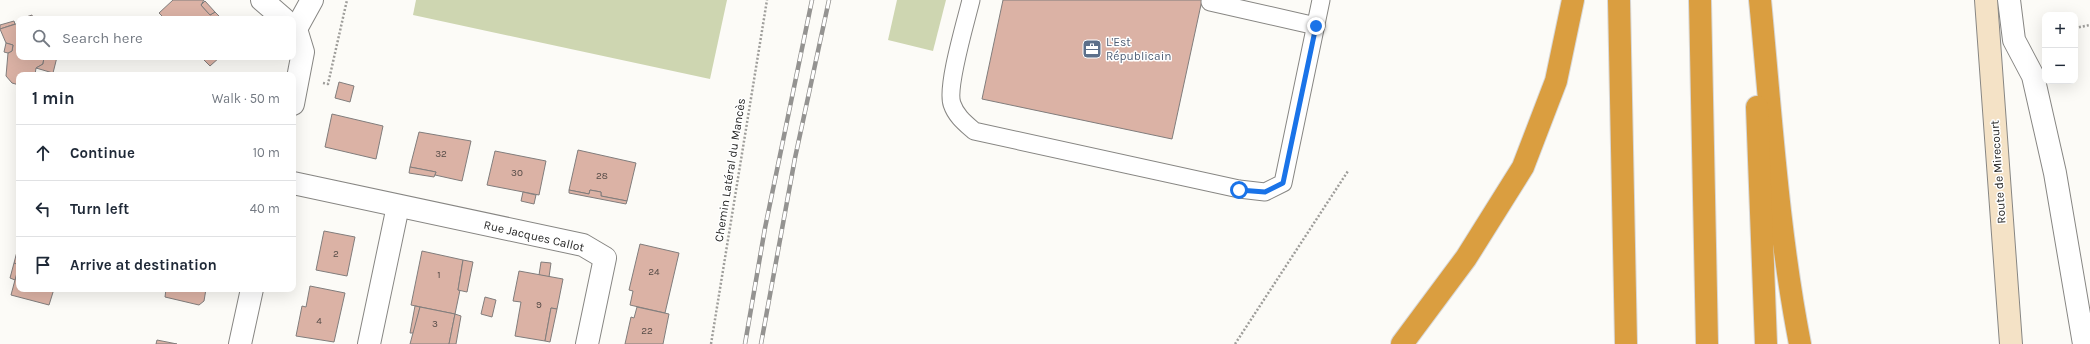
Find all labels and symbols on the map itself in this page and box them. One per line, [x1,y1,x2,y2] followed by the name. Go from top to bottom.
[1307,17,1325,35] route end
[1106,35,1171,63] place label: L'Est Républicain
[1081,38,1103,60] office icon: L'Est Républicain
[712,97,748,243] street label: Chemin Latéral du Mancès
[1987,119,2009,224] street label: Route de Mirecourt
[435,148,447,160] house number: 32
[511,167,523,179] house number: 30
[596,170,608,182] house number: 28
[1230,181,1248,199] route start
[482,218,586,254] street label: Rue Jacques Callot
[333,248,339,260] house number: 2
[648,266,660,278] house number: 24
[437,269,441,281] house number: 1
[536,299,542,311] house number: 9
[316,315,322,327] house number: 4
[432,318,438,330] house number: 3
[641,325,653,337] house number: 22

